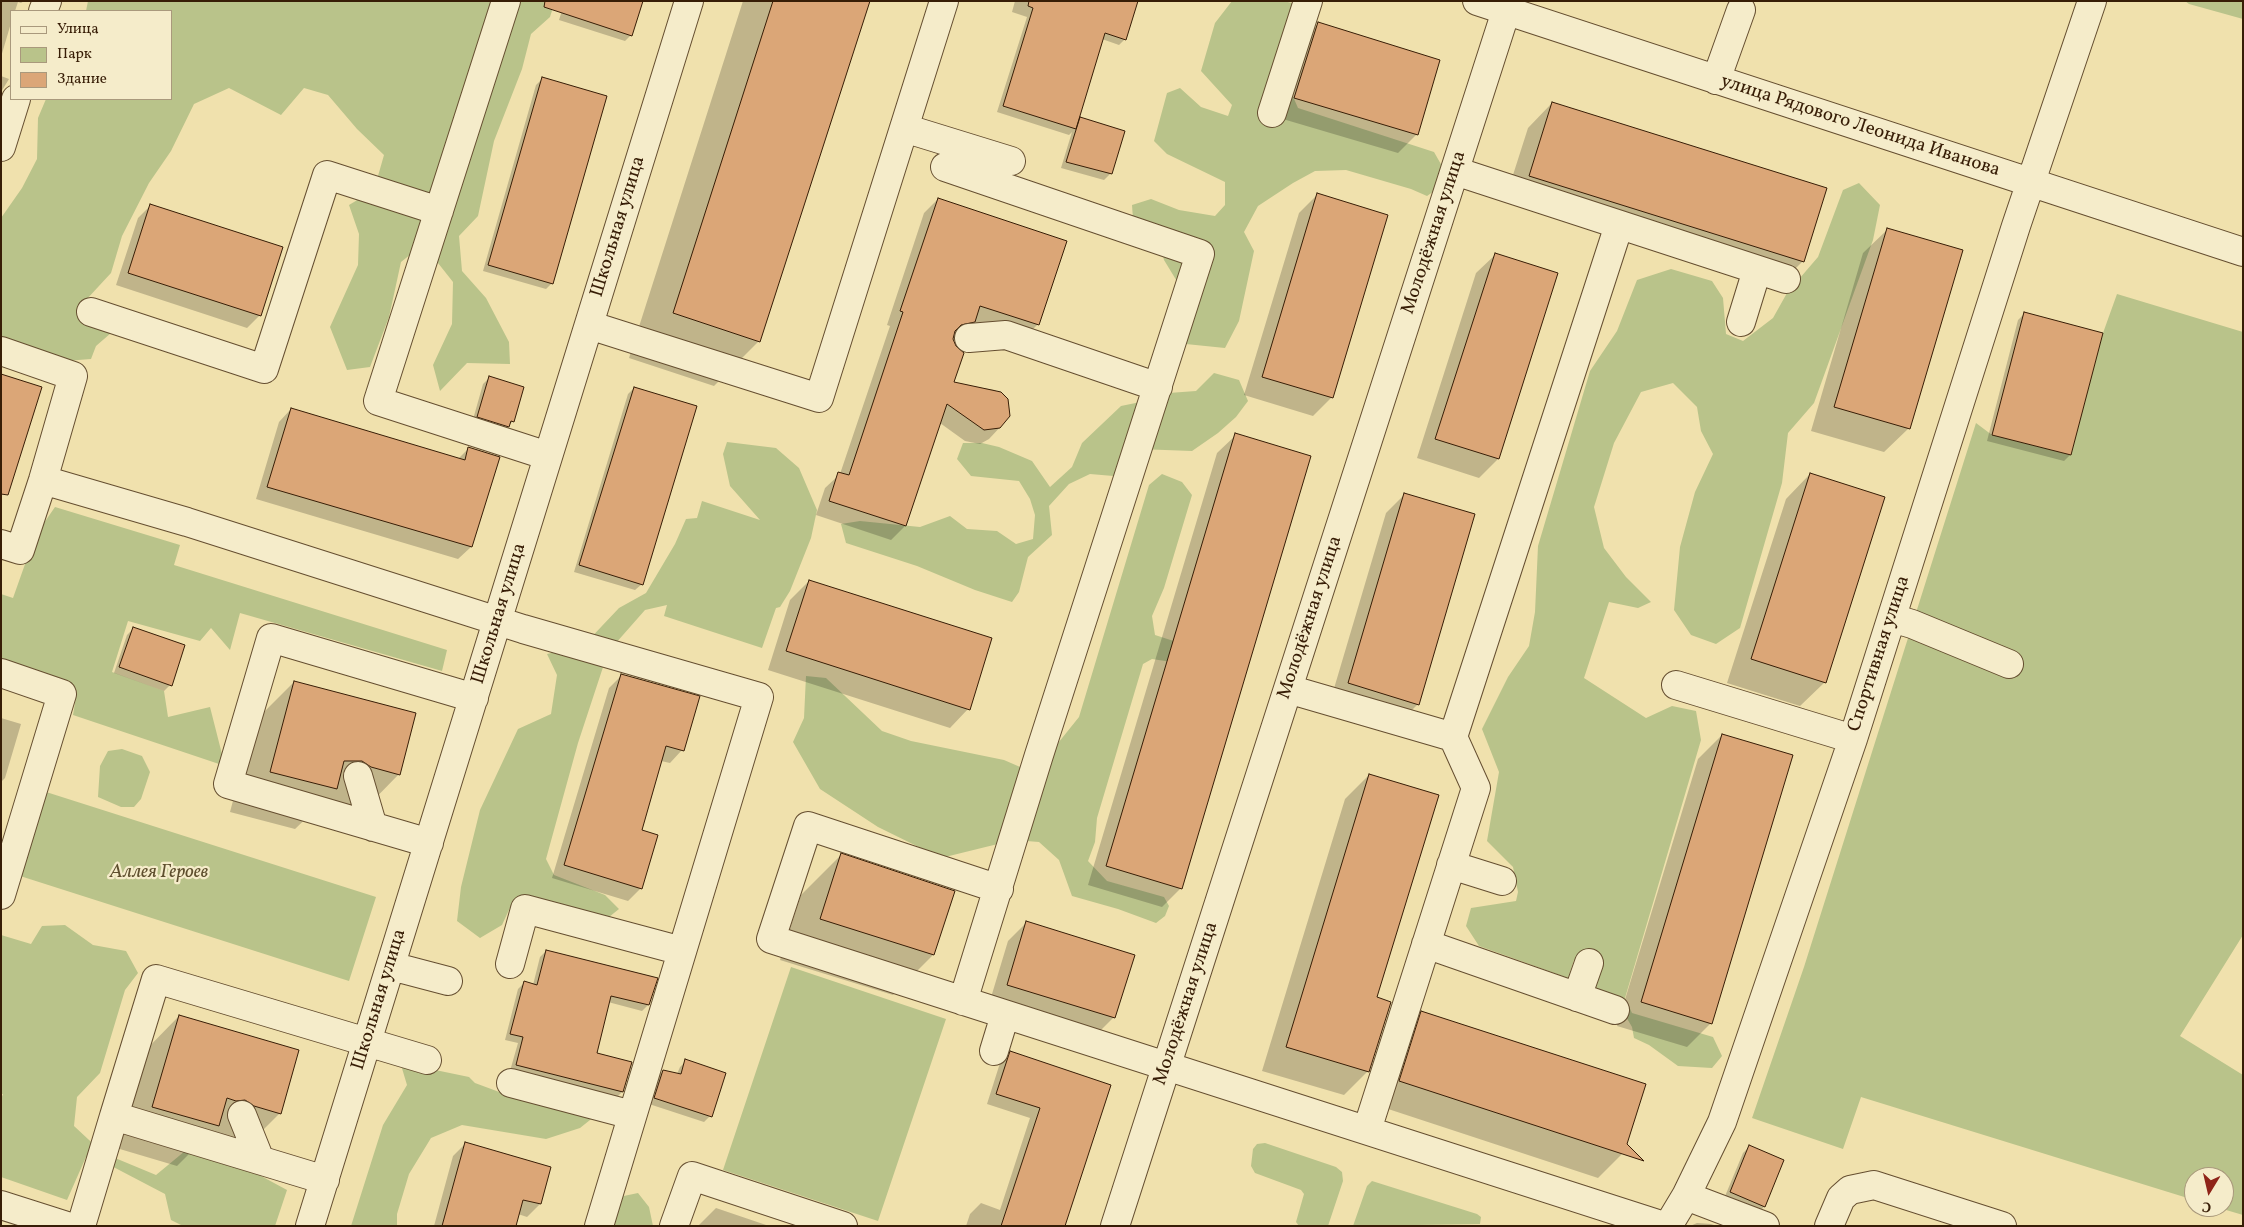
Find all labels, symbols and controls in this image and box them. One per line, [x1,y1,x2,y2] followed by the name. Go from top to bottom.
[10,10,172,100] legend
[57,19,99,40] text: Улица
[57,44,92,65] text: Парк
[57,69,107,90] text: Здание
[1717,71,2003,183] street label: улица Рядового Леонида Иванова
[1398,148,1472,318] street label: Молодёжная улица
[587,154,651,300] street label: Школьная улица
[1274,533,1348,703] street label: Молодёжная улица
[468,541,532,687] street label: Школьная улица
[1844,573,1916,735] street label: Спортивная улица
[110,863,208,885] park label: Аллея Героев
[1150,919,1224,1089] street label: Молодёжная улица
[348,927,412,1073] street label: Школьная улица
[2184,1167,2234,1217] north arrow
[2201,1196,2213,1216] text: С

